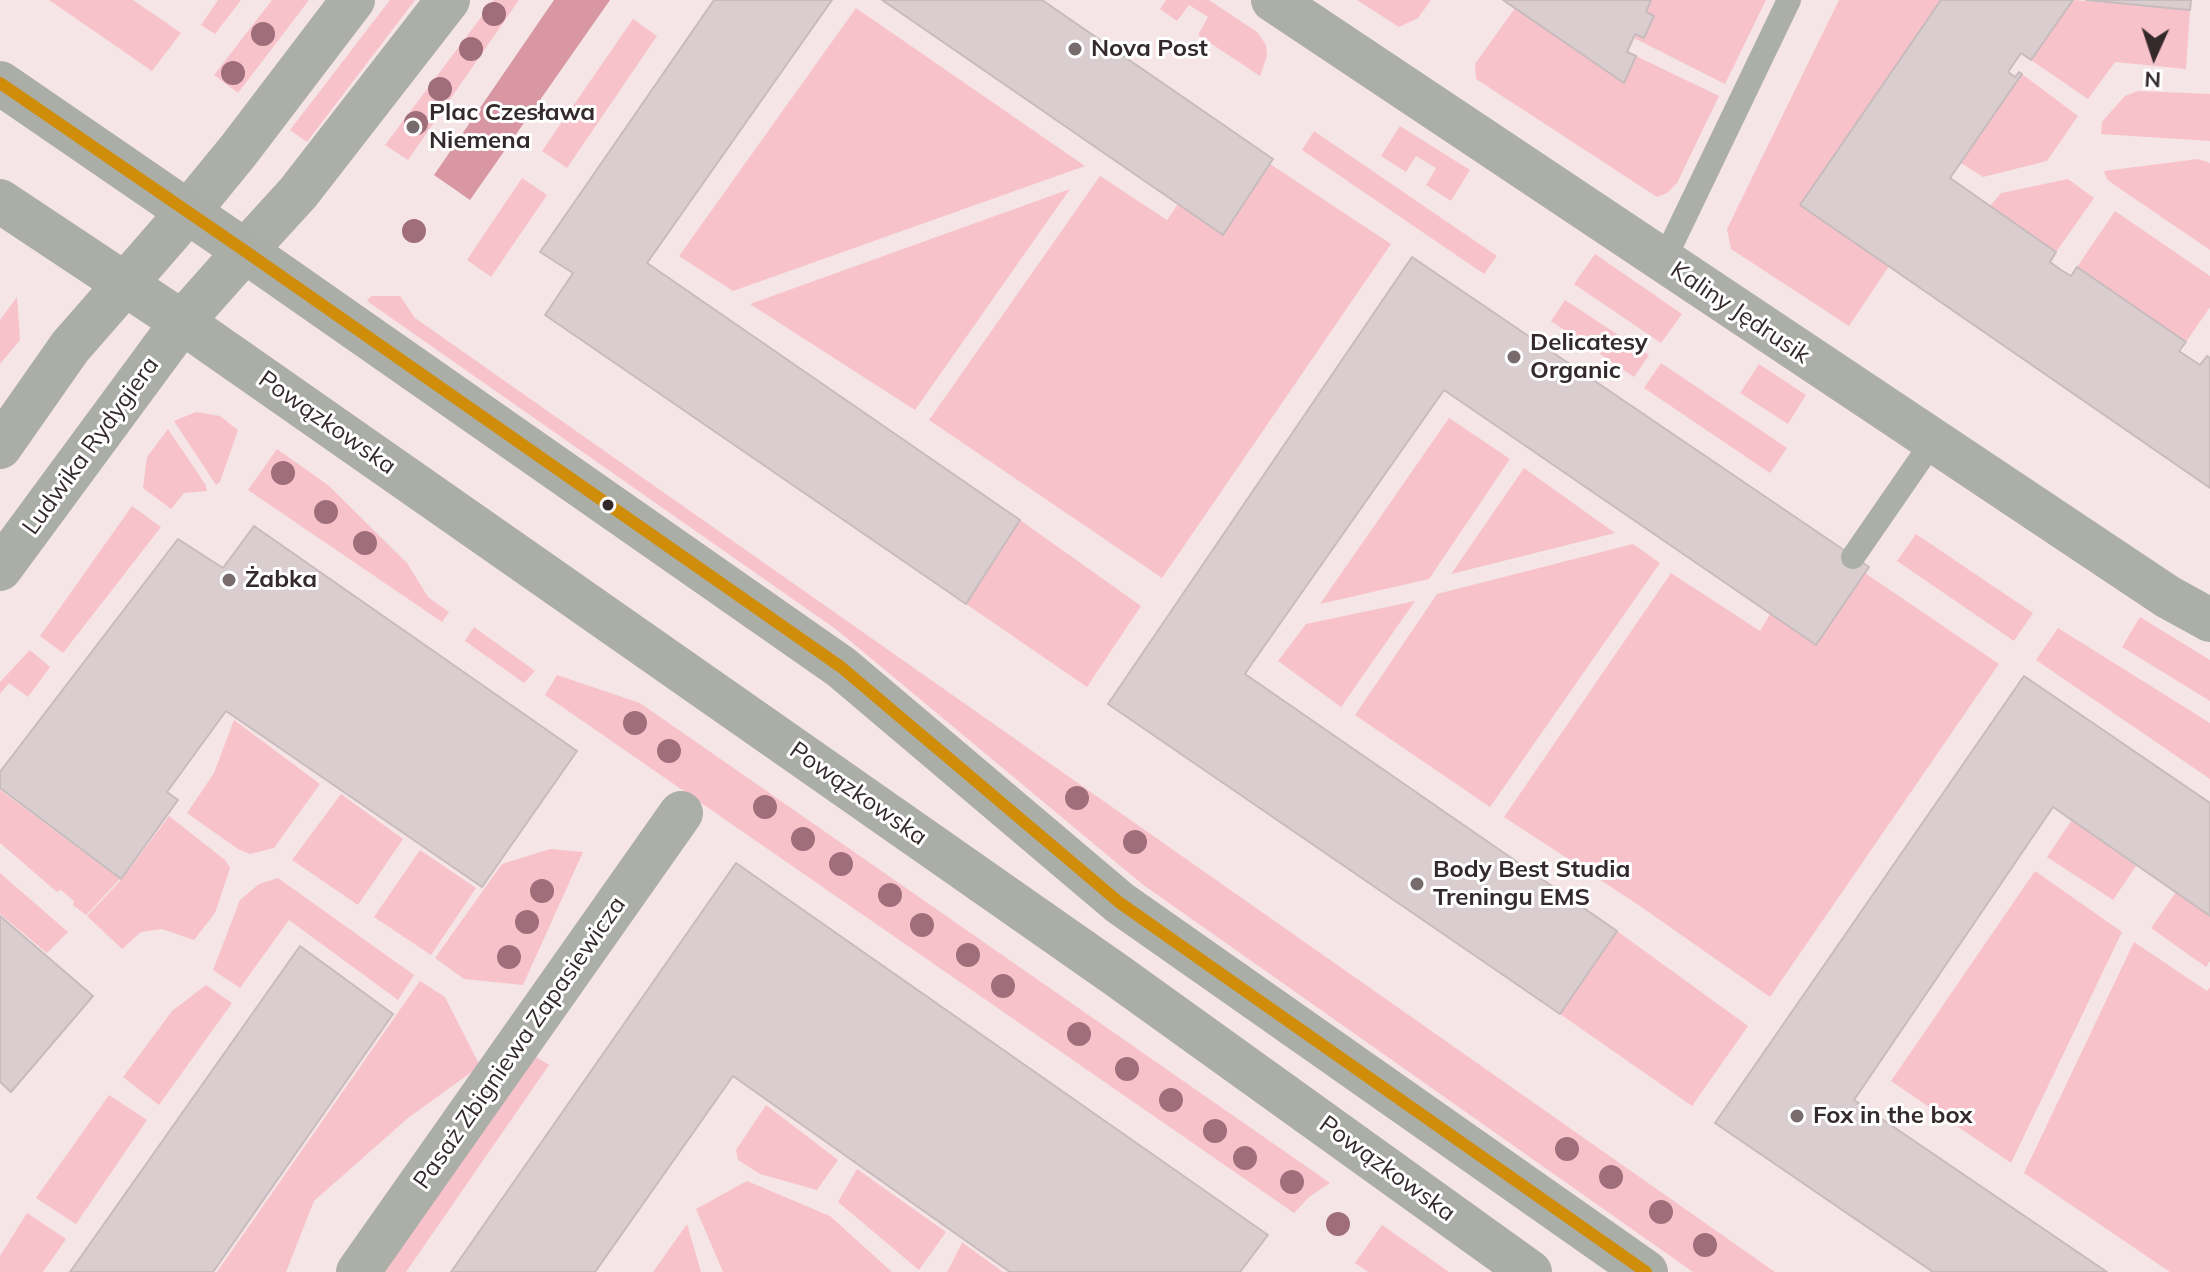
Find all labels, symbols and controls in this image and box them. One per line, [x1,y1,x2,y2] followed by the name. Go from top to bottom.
[2114,16,2194,96] north arrow
[1091,35,1208,63] place label: Nova Post
[1066,40,1084,58] marker: Nova Post
[2144,66,2162,94] text: N
[429,99,595,155] place label: Plac Czesława Niemena
[404,118,422,136] marker: Plac Czesława Niemena
[1665,256,1815,370] street label: Kaliny Jędrusik
[1530,329,1648,385] place label: Delicatesy Organic
[1505,348,1523,366] marker: Delicatesy Organic
[17,351,165,541] street label: Ludwika Rydygiera
[253,365,401,481] street label: Powązkowska
[600,497,616,513] unlabelled marker
[245,566,317,594] place label: Żabka
[220,571,238,589] marker: Żabka
[784,736,932,852] street label: Powązkowska
[1433,856,1630,912] place label: Body Best Studia Treningu EMS
[1408,875,1426,893] marker: Body Best Studia Treningu EMS
[408,891,632,1195] street label: Pasaż Zbigniewa Zapasiewicza
[1813,1102,1973,1130] place label: Fox in the box
[1788,1107,1806,1125] marker: Fox in the box
[1313,1110,1461,1228] street label: Powązkowska

